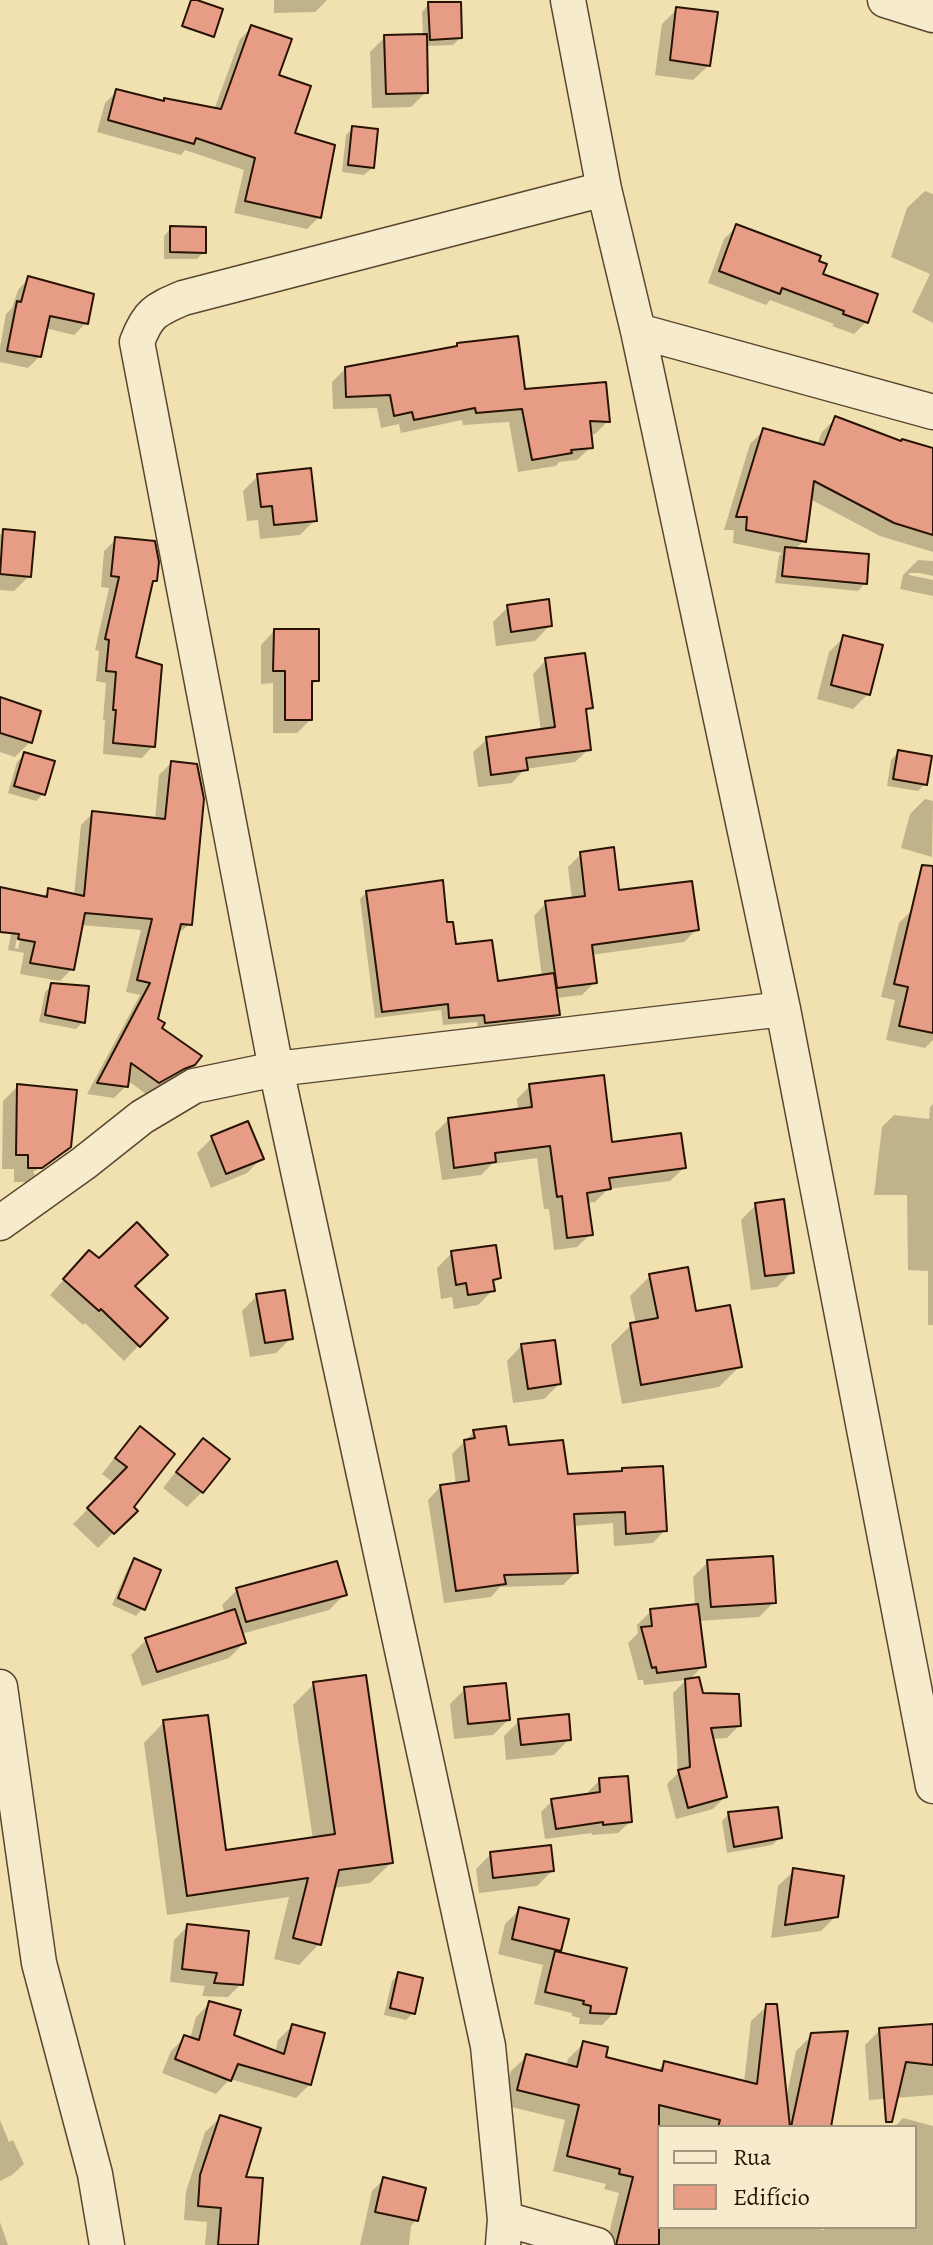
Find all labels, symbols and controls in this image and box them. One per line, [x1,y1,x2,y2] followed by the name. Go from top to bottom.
[657,2125,917,2229] legend
[733,2141,771,2173] text: Rua
[733,2181,810,2213] text: Edifício

